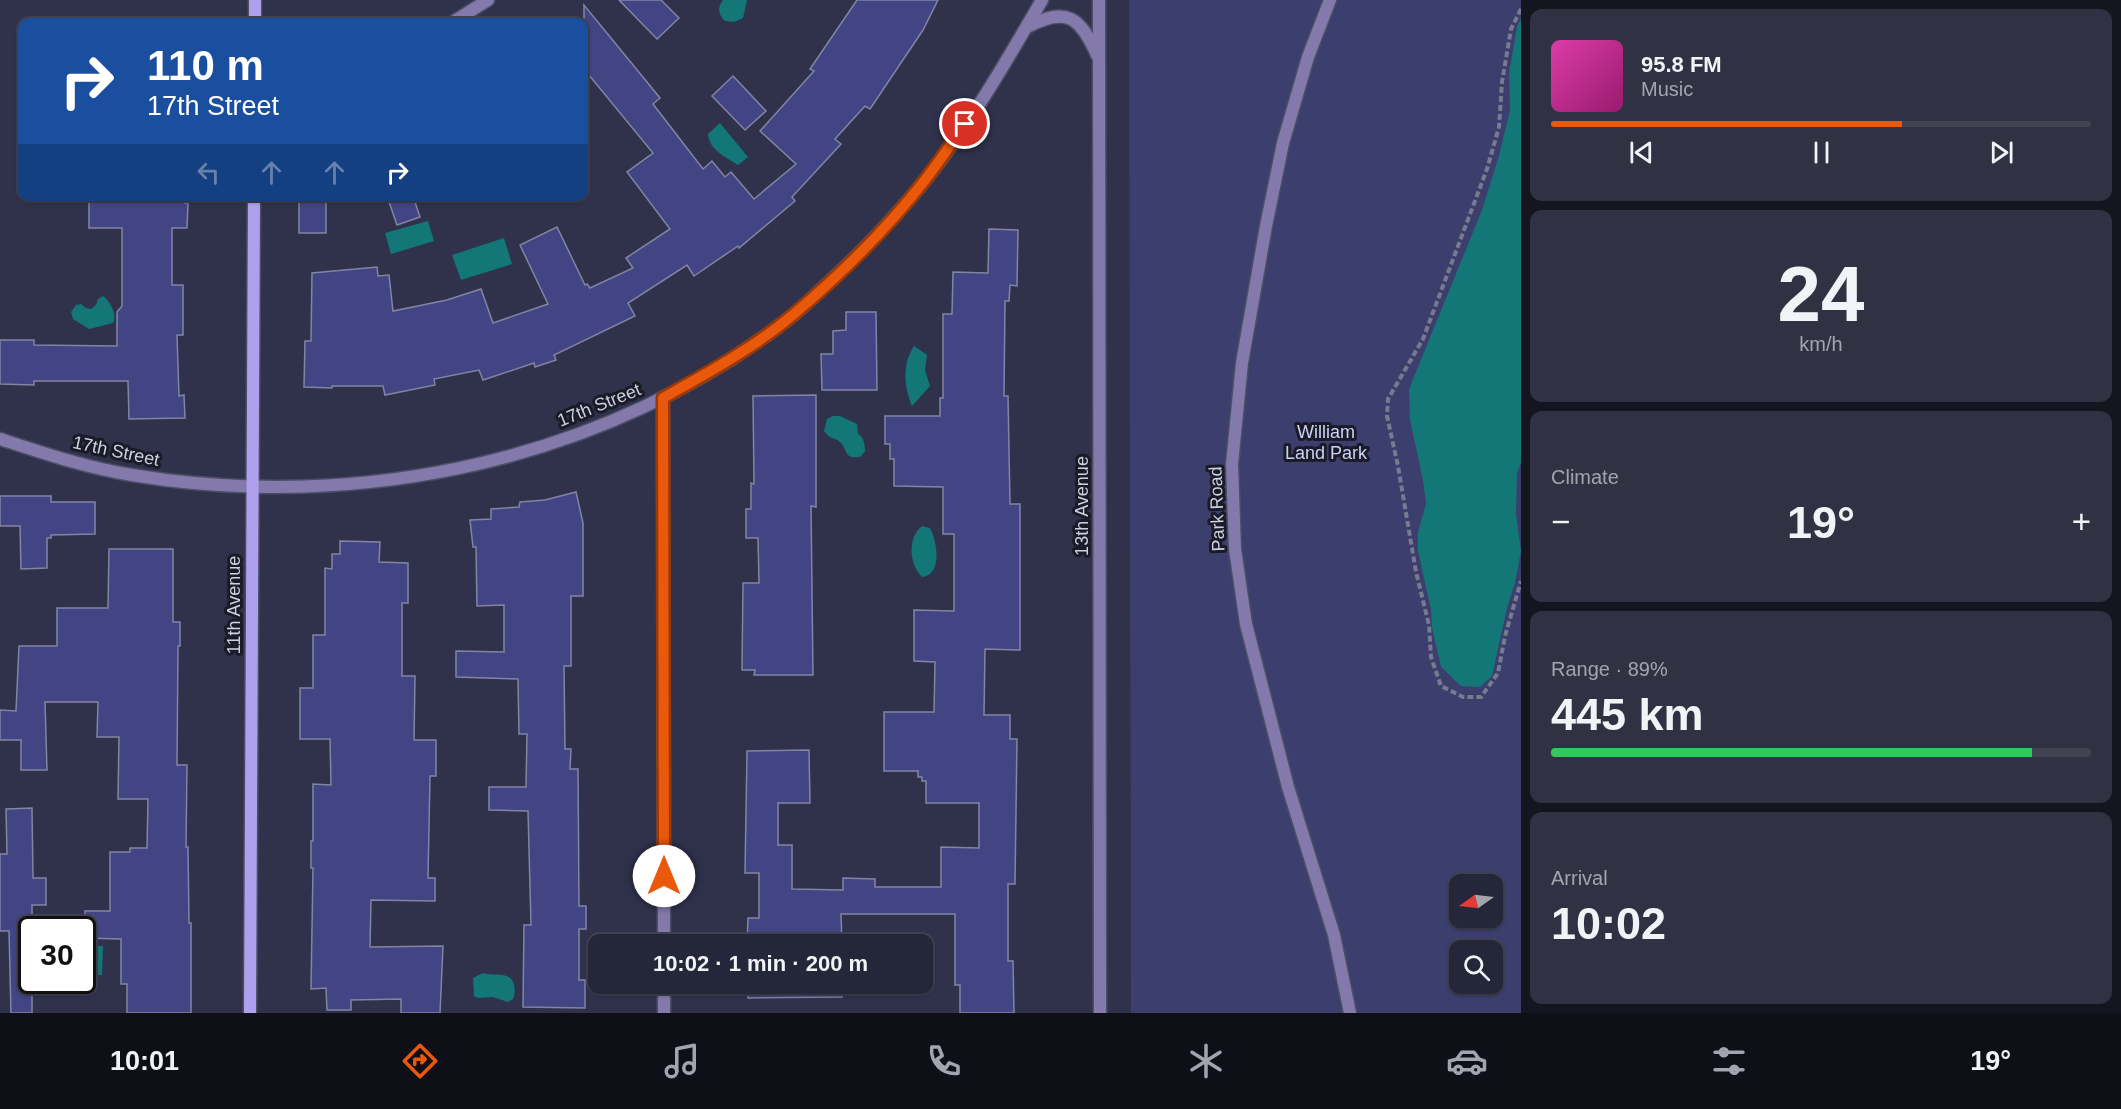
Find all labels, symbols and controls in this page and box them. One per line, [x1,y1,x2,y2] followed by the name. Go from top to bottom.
[48,42,126,120] icon: right
[147,42,264,89] text: 110 m
[1641,52,1722,77] text: 95.8 FM
[1641,78,1693,100] text: Music
[147,91,279,121] text: 17th Street
[939,98,990,149] pin
[948,107,981,140] icon: arrive
[1625,136,1658,169] icon: previous
[1805,136,1838,169] icon: pause
[1985,136,2018,169] icon: next
[192,156,225,189] icon: left
[255,156,288,189] icon: ahead
[318,156,351,189] icon: ahead
[381,156,414,189] icon: right
[1778,250,1864,338] text: 24
[1799,333,1843,355] text: km/h
[554,379,644,431] street label: 17th Street
[1285,422,1368,463] park label: William Land Park
[71,432,161,470] street label: 17th Street
[1072,456,1092,556] street label: 13th Avenue
[1206,466,1228,552] street label: Park Road
[1551,466,1619,488] text: Climate
[1787,497,1855,548] text: 19°
[1551,503,1570,540] text: −
[2072,503,2091,540] text: +
[224,556,244,654] street label: 11th Avenue
[1551,658,1668,680] text: Range · 89%
[1551,689,1704,740] text: 445 km
[632,844,696,908] position arrow
[1551,867,1608,889] text: Arrival
[1449,874,1503,928] north arrow
[1449,874,1503,994] map controls
[1551,898,1666,949] text: 10:02
[18,916,96,994] speed limit sign: 30
[1449,940,1503,994] button: search
[653,951,868,976] text: 10:02 · 1 min · 200 m
[399,1040,441,1082] icon: directions
[661,1040,703,1082] icon: music
[923,1040,965,1082] icon: phone
[1185,1040,1227,1082] icon: climate
[1446,1040,1488,1082] icon: car
[1708,1040,1750,1082] icon: filters
[110,1046,179,1076] text: 10:01
[1970,1046,2011,1076] text: 19°

